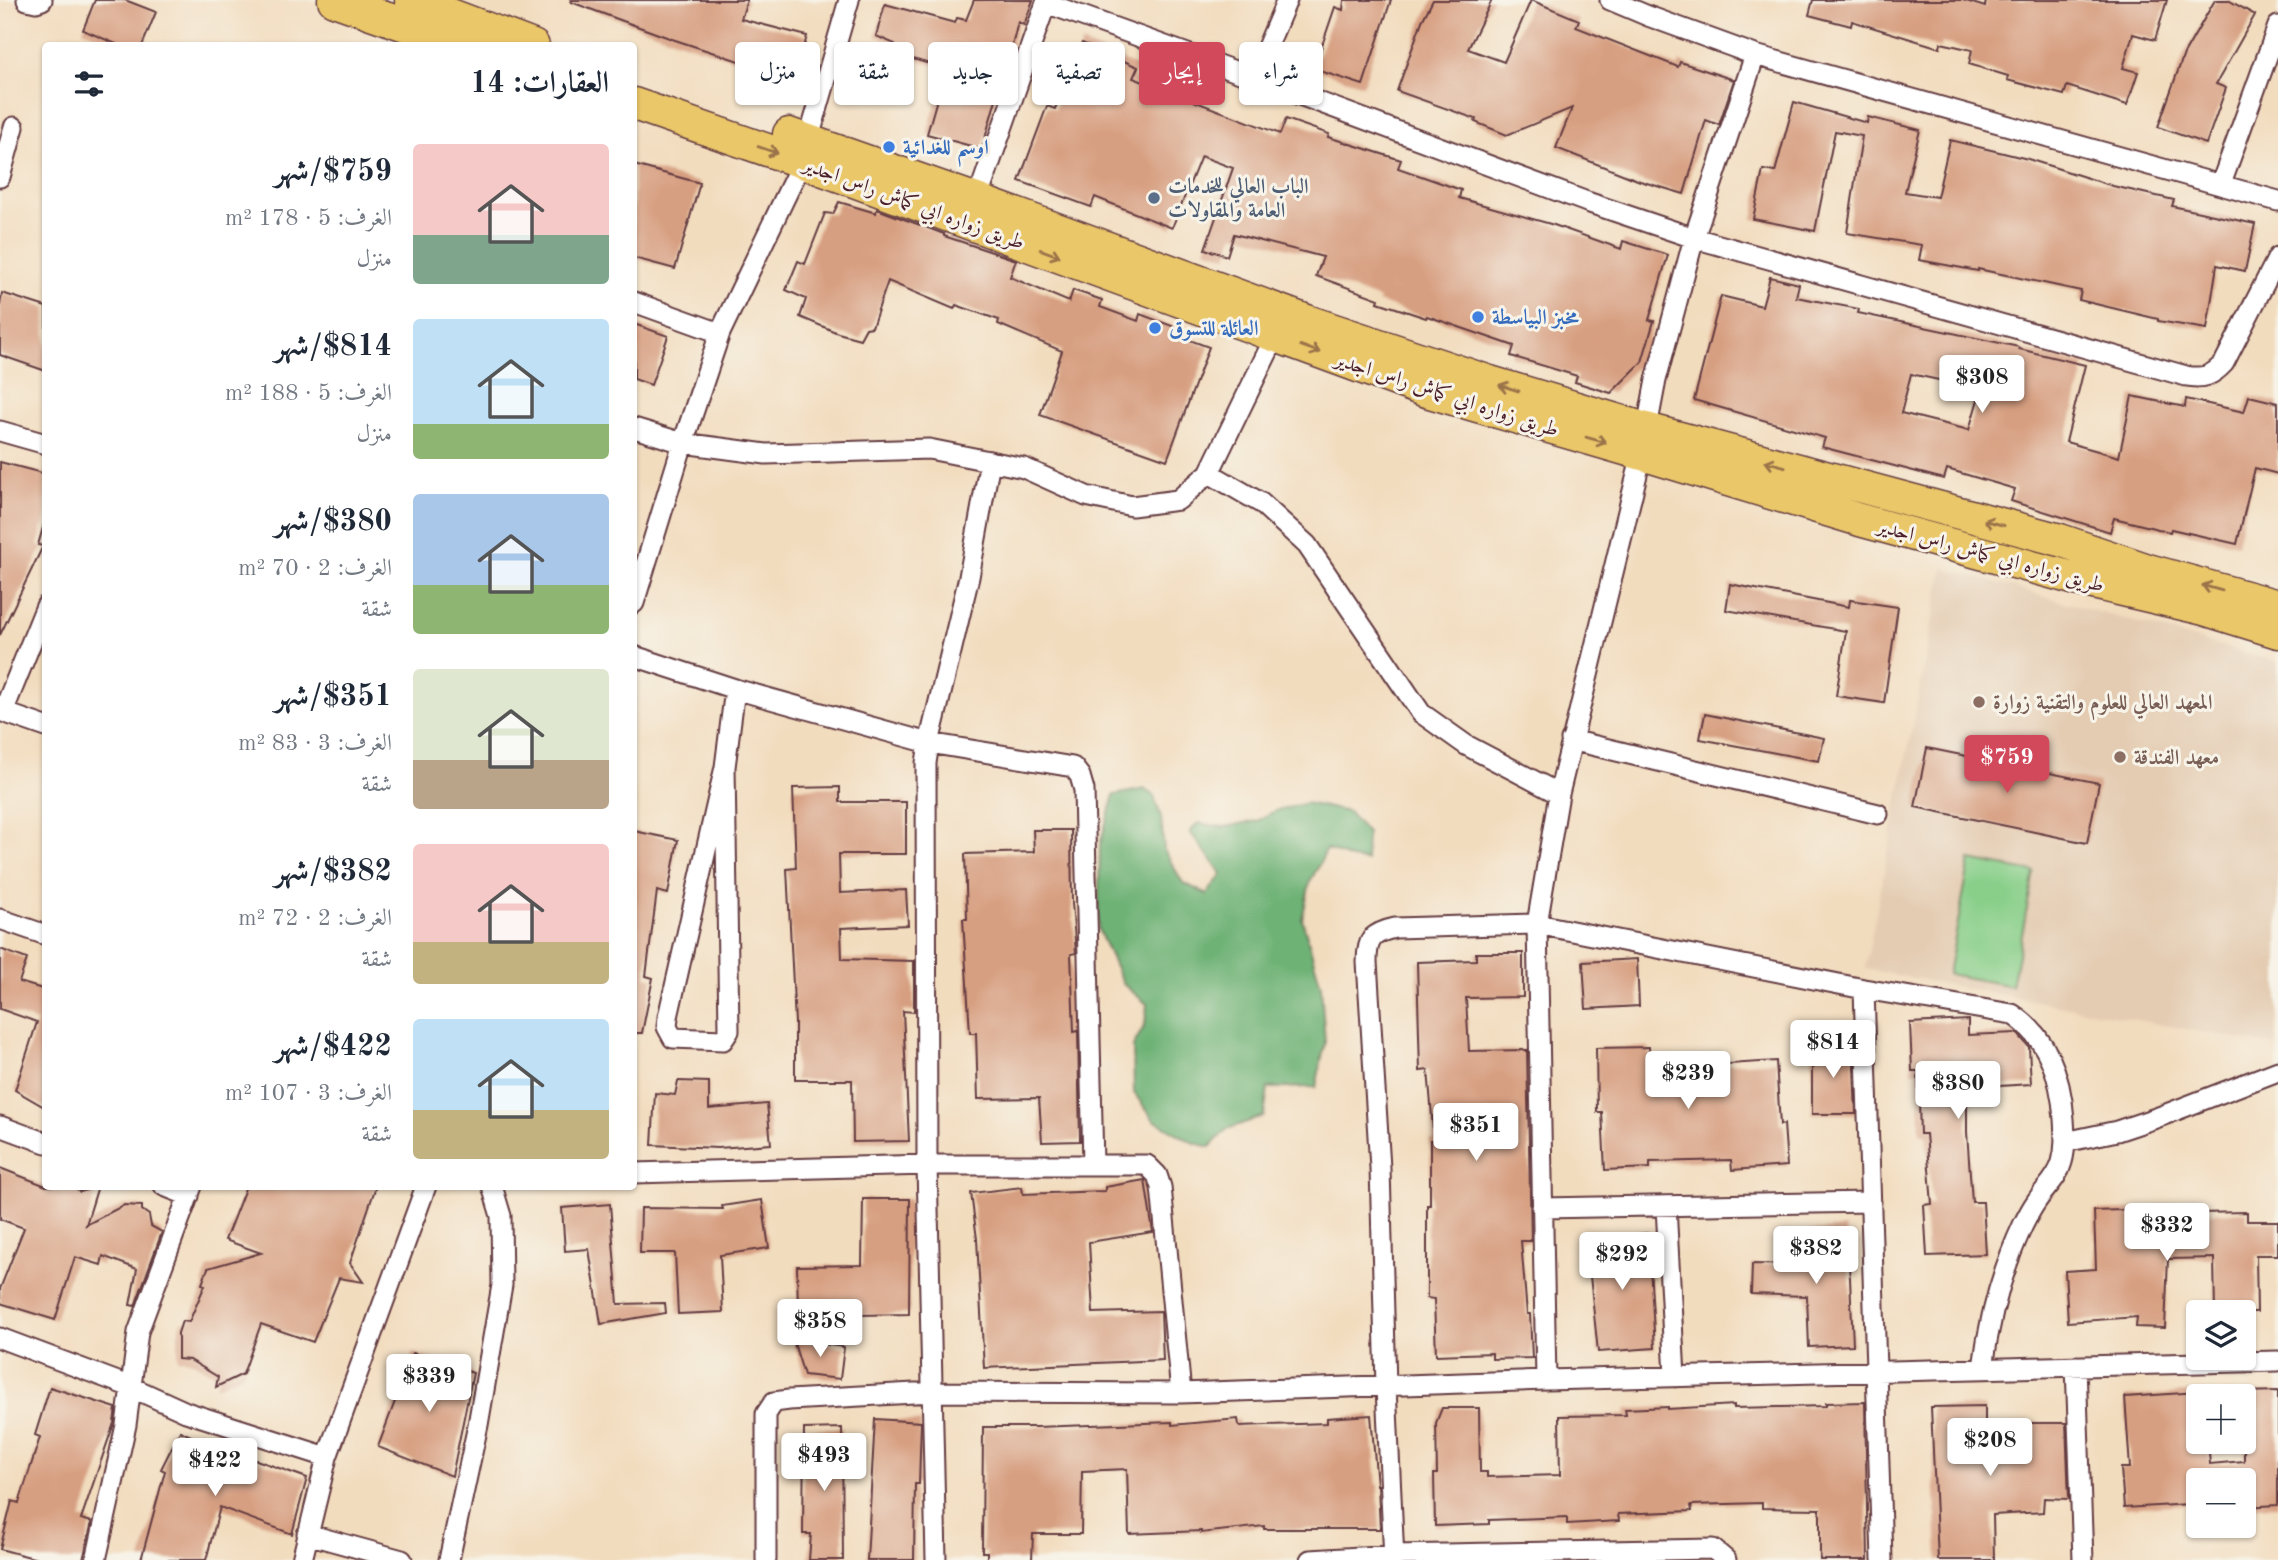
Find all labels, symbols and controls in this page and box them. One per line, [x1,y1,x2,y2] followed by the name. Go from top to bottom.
[735,42,820,105] chip: منزل
[834,42,914,105] chip: شقة
[928,42,1018,105] chip: جديد
[1032,42,1125,105] chip: تصفية
[1139,42,1225,105] chip: إيجار
[1239,42,1323,105] chip: شراء
[70,65,108,103] icon: filters
[470,69,609,99] text: العقارات: 14
[903,138,989,167] place label: اوسم للغدائية
[881,139,897,155] marker: اوسم للغدائية
[756,145,778,157] one-way arrow
[797,153,1027,259] street label: طريق زواره ابي كماش راس اجدير
[274,157,392,187] text: $759/شهر
[469,172,553,256] icon: home
[1168,176,1309,222] place label: الباب العالي للخدمات العامة والمقاولات
[1146,190,1162,206] marker: الباب العالي للخدمات العامة والمقاولات
[225,207,392,230] text: الغرف: 5 · 178 m²
[357,248,392,271] text: منزل
[1039,248,1061,261] one-way arrow
[1492,307,1580,330] place label: مخبز البياسطة
[1470,309,1486,325] marker: مخبز البياسطة
[1169,318,1259,341] place label: العائلة للتسوق
[1147,320,1163,336] marker: العائلة للتسوق
[274,332,392,362] text: $814/شهر
[1298,344,1320,356] one-way arrow
[469,347,553,431] icon: home
[1329,348,1561,446] street label: طريق زواره ابي كماش راس اجدير
[1941,356,2023,415] pin: $308
[1955,366,2009,389] text: $308
[1498,381,1520,394] one-way arrow
[225,382,392,405] text: الغرف: 5 · 188 m²
[357,423,392,446] text: منزل
[1585,435,1607,448] one-way arrow
[1764,457,1786,470] one-way arrow
[274,507,392,537] text: $380/شهر
[1872,515,2106,602] street label: طريق زواره ابي كماش راس اجدير
[1983,516,2006,529] one-way arrow
[469,522,553,606] icon: home
[238,557,392,580] text: الغرف: 2 · 70 m²
[2201,581,2223,594] one-way arrow
[362,598,392,621] text: شقة
[274,682,392,712] text: $351/شهر
[1993,692,2213,721] place label: المعهد العالي للعلوم والتقنية زوارة
[1971,694,1987,710] marker: المعهد العالي للعلوم والتقنية زوارة
[469,697,553,781] icon: home
[238,732,392,755] text: الغرف: 3 · 83 m²
[1966,736,2048,795] pin: $759
[1980,746,2034,769] text: $759
[2134,748,2219,769] place label: معهد الفندقة
[2112,749,2128,765] marker: معهد الفندقة
[362,773,392,796] text: شقة
[274,857,392,887] text: $382/شهر
[469,872,553,956] icon: home
[238,907,392,930] text: الغرف: 2 · 72 m²
[362,948,392,971] text: شقة
[1792,1020,1874,1080] pin: $814
[1806,1031,1860,1054] text: $814
[274,1032,392,1062] text: $422/شهر
[469,1047,553,1131] icon: home
[1647,1052,1729,1111] pin: $239
[1661,1062,1715,1085] text: $239
[1917,1062,1999,1121] pin: $380
[1931,1072,1985,1095] text: $380
[225,1082,392,1105] text: الغرف: 3 · 107 m²
[1435,1104,1517,1163] pin: $351
[1449,1114,1503,1137] text: $351
[362,1123,392,1146] text: شقة
[2126,1204,2208,1263] pin: $332
[2140,1214,2194,1237] text: $332
[1775,1226,1857,1286] pin: $382
[1581,1232,1663,1292] pin: $292
[1789,1237,1843,1260] text: $382
[1595,1243,1649,1266] text: $292
[779,1300,861,1359] pin: $358
[2186,1300,2256,1538] map controls
[2186,1300,2256,1370] button: layers
[793,1310,847,1333] text: $358
[388,1354,470,1414] pin: $339
[402,1365,456,1388] text: $339
[2186,1384,2256,1454] button: +
[1949,1418,2031,1478] pin: $208
[1963,1429,2017,1452] text: $208
[783,1434,865,1493] pin: $493
[174,1438,256,1498] pin: $422
[797,1444,851,1467] text: $493
[188,1449,242,1472] text: $422
[2186,1468,2256,1538] button: −

